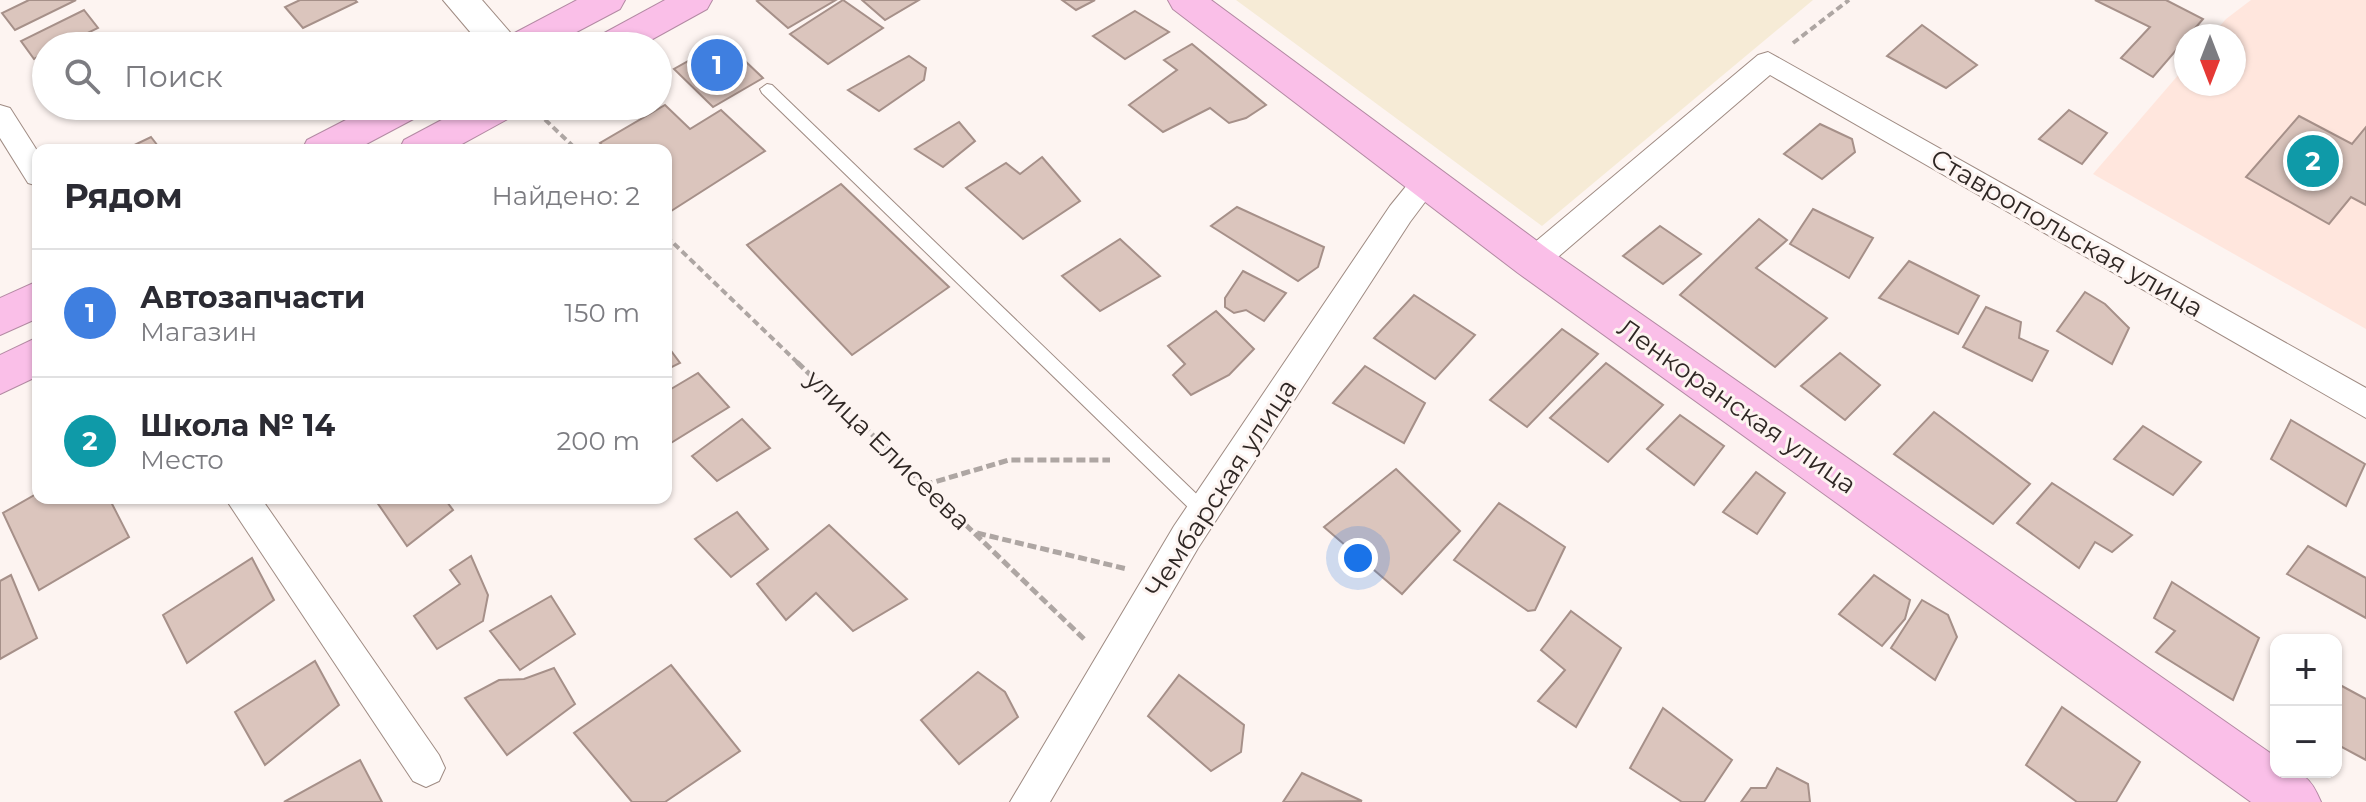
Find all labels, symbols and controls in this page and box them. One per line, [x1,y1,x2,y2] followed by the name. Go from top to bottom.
[2174,24,2246,96] north arrow
[32,32,672,120] search box
[691,35,743,95] pin: 1
[60,54,104,98] icon: search
[124,58,223,95] text: Поиск
[2287,131,2339,191] pin: 2
[1925,142,2209,324] street label: Ставропольская улица
[64,175,183,217] text: Рядом
[491,180,640,212] text: Найдено: 2
[140,279,365,316] text: Автозапчасти
[85,297,95,329] text: 1
[564,297,640,329] text: 150 m
[1611,311,1863,501] street label: Ленкоранская улица
[140,316,257,348] text: Магазин
[798,362,977,537] street label: улица Елисеева
[1139,373,1303,603] street label: Чембарская улица
[140,407,335,444] text: Школа № 14
[82,425,98,457] text: 2
[556,425,640,457] text: 200 m
[140,444,224,476] text: Место
[1338,538,1378,578] your location
[2270,634,2342,778] map controls
[2270,634,2342,706] button: +
[2270,706,2342,778] button: −

